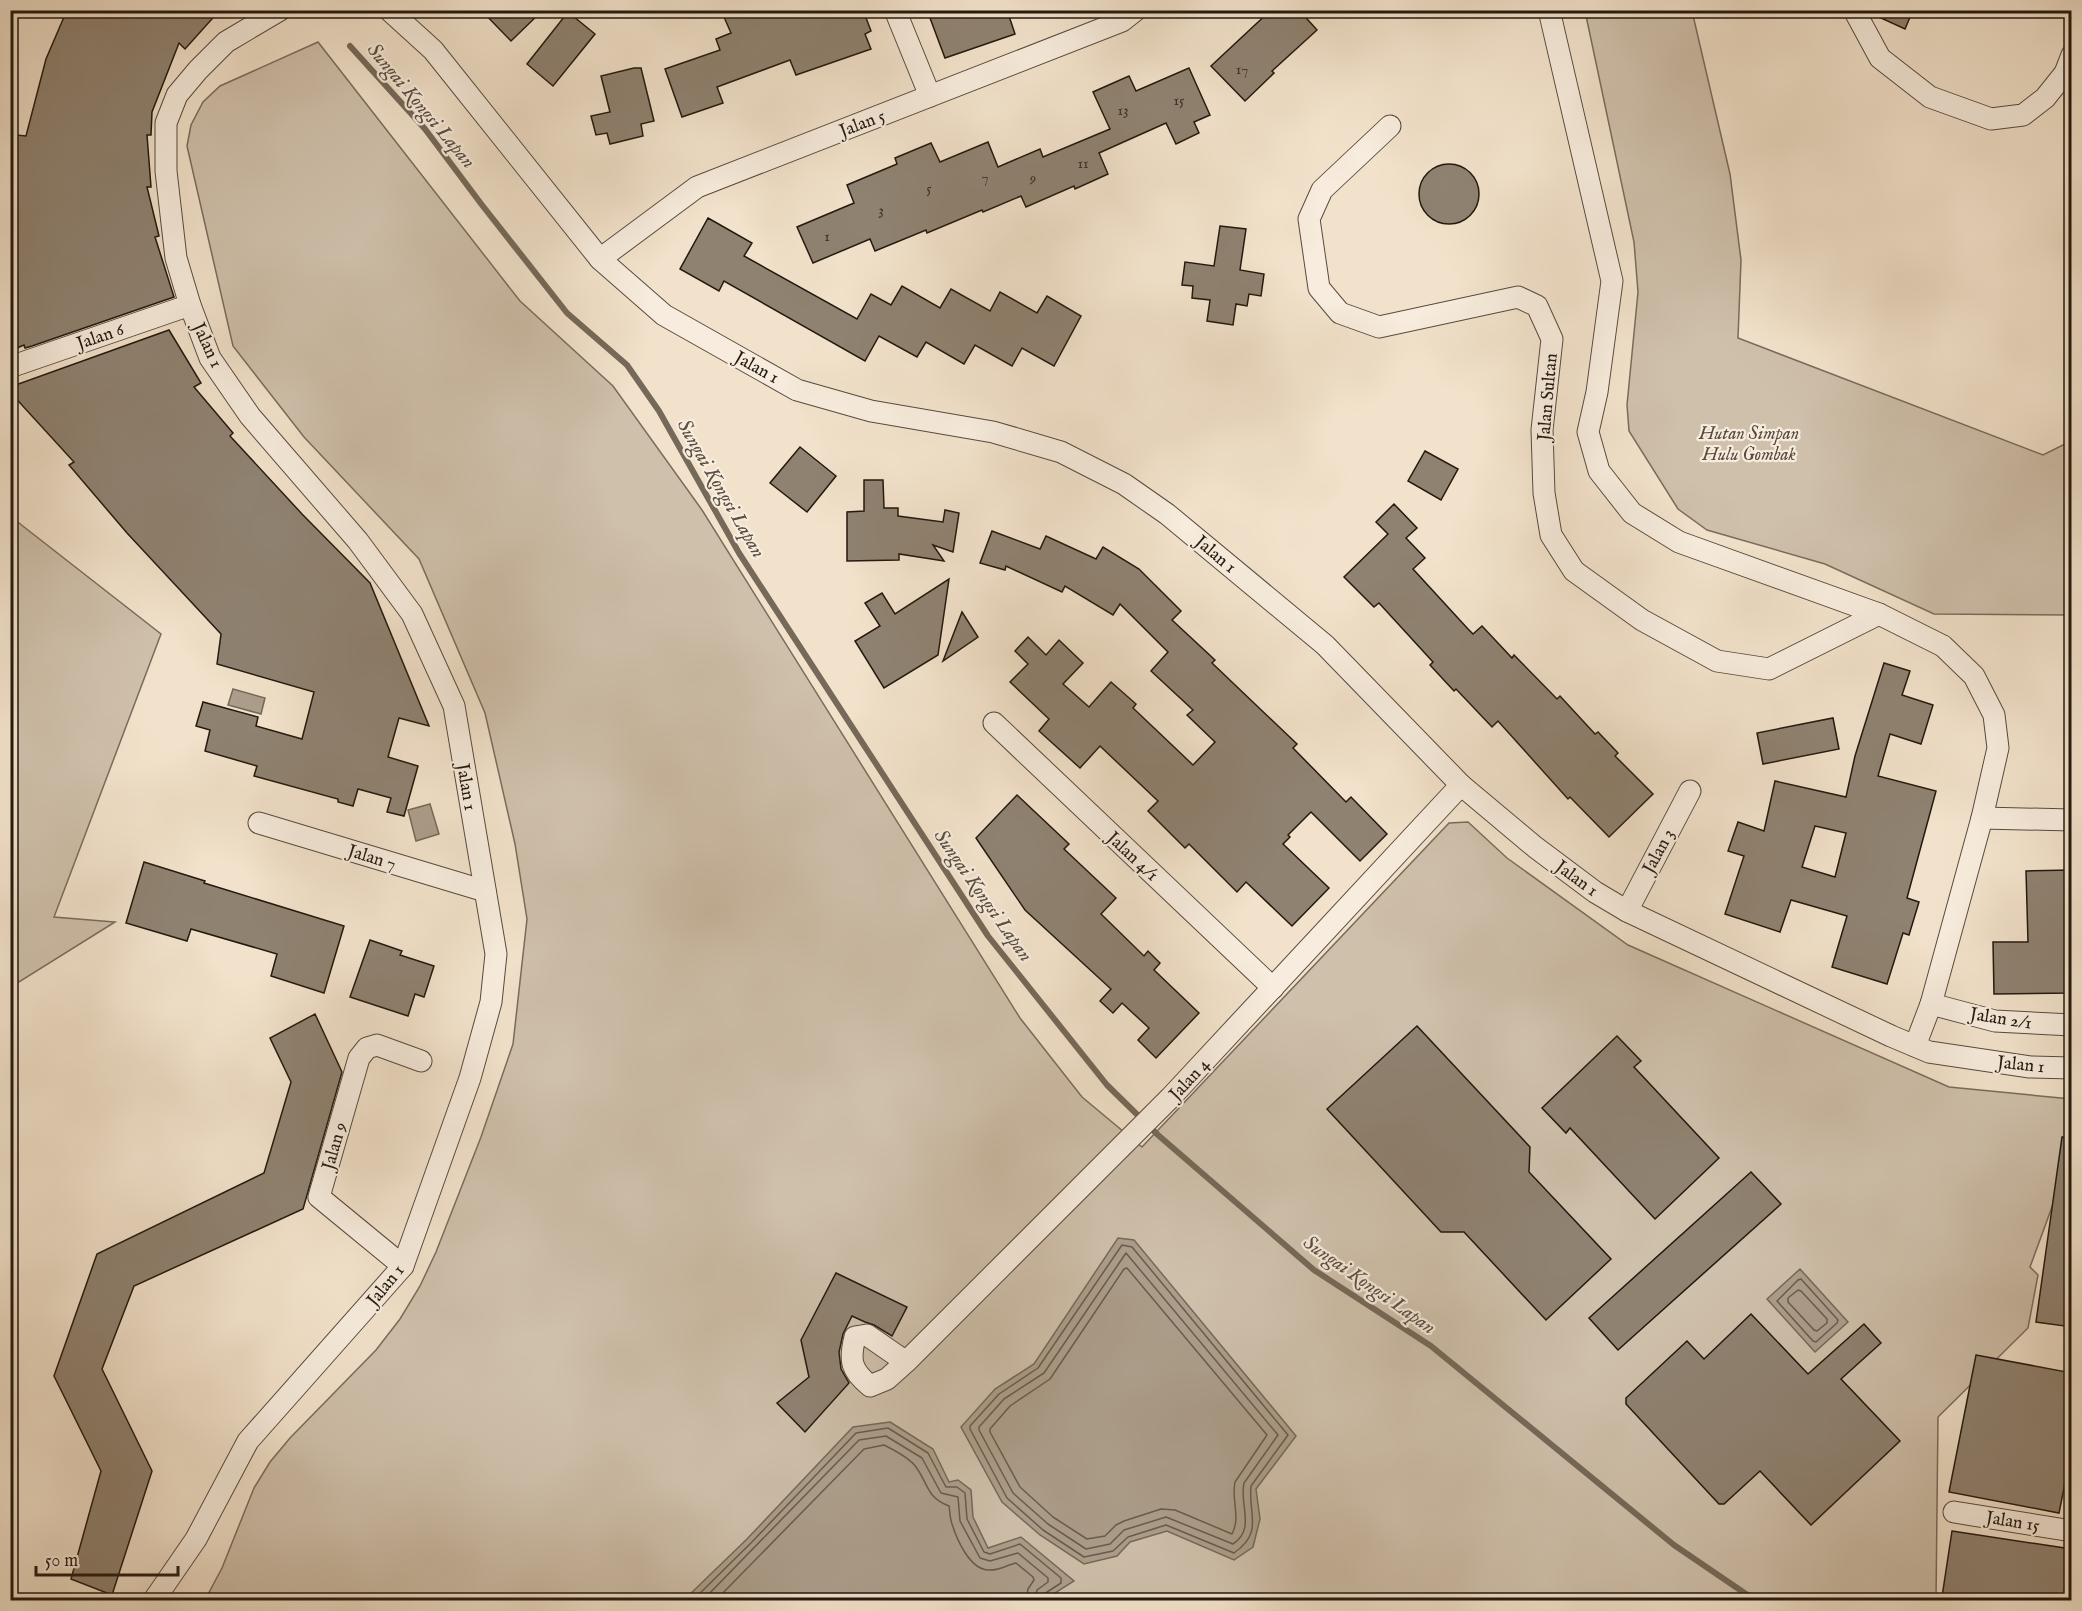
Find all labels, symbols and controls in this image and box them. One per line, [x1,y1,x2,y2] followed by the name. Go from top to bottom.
[360,38,481,174] water label: Sungai Kongsi Lapan
[1236,60,1248,79] house number: 17
[1173,91,1185,110] house number: 15
[1117,101,1129,120] house number: 13
[834,105,889,144] street label: Jalan 5
[1077,154,1089,173] house number: 11
[981,168,989,187] house number: 7
[1029,169,1036,188] house number: 9
[926,179,932,198] house number: 5
[878,201,884,220] house number: 3
[824,227,830,246] house number: 1
[185,317,227,372] street label: Jalan 1
[72,319,128,357] street label: Jalan 6
[728,346,783,390] street label: Jalan 1
[1533,352,1564,444] street label: Jalan Sultan
[670,415,771,563] water label: Sungai Kongsi Lapan
[1698,423,1799,467] park label: Hutan Simpan Hulu Gombak
[1188,530,1241,579] street label: Jalan 1
[450,760,481,813] street label: Jalan 1
[927,825,1038,968] water label: Sungai Kongsi Lapan
[1637,825,1681,880] street label: Jalan 3
[1100,826,1163,887] street label: Jalan 4/1
[343,840,399,877] street label: Jalan 7
[1548,855,1602,903] street label: Jalan 1
[1966,1003,2033,1036] street label: Jalan 2/1
[1994,1051,2046,1079] street label: Jalan 1
[1163,1054,1216,1108] street label: Jalan 4
[317,1120,353,1175] street label: Jalan 9
[1297,1230,1440,1341] water label: Sungai Kongsi Lapan
[361,1260,410,1313] street label: Jalan 1
[1982,1507,2042,1538] street label: Jalan 15
[36,1539,178,1577] scale bar
[45,1550,78,1573] text: 50 m

